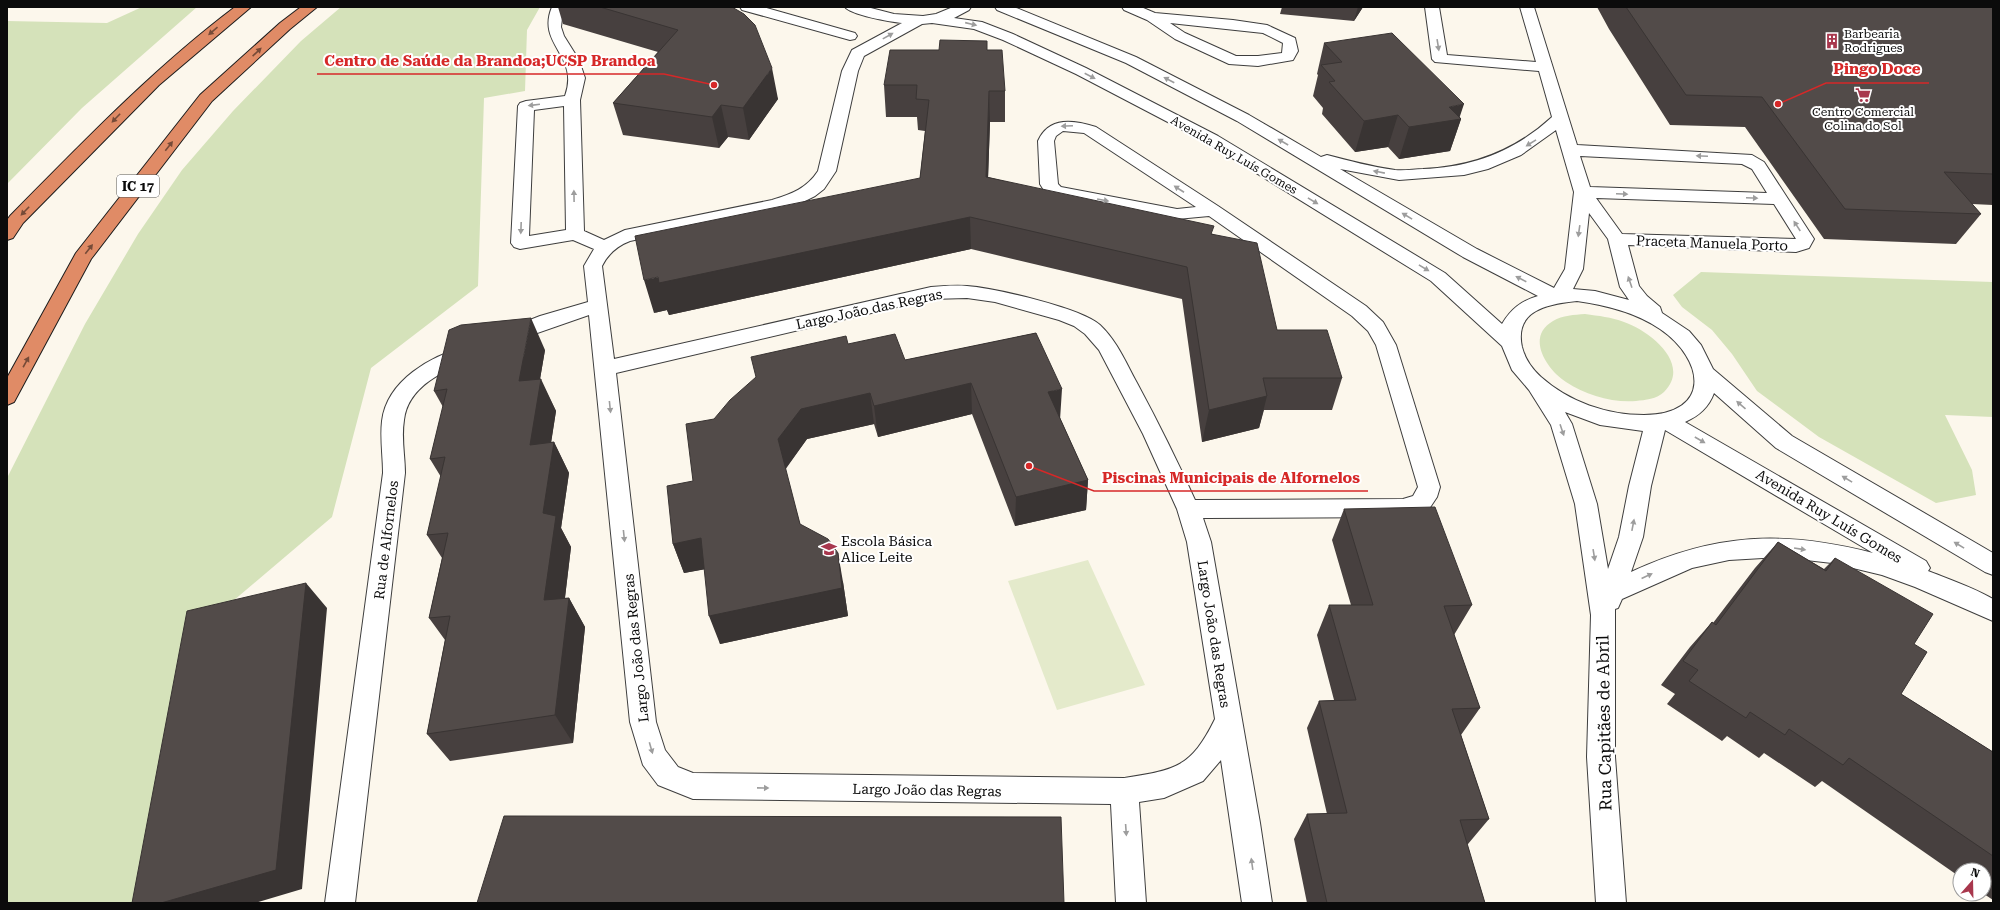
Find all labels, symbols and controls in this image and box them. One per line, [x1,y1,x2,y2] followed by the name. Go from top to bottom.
[965,22,977,28] one-way arrow
[207,26,218,35] one-way arrow
[1844,27,1903,55] place label: Barbearia Rodrigues
[1823,32,1841,50] building icon: Barbearia Rodrigues
[882,33,894,39] one-way arrow
[1435,39,1441,52] one-way arrow
[252,47,262,56] one-way arrow
[317,47,664,74] callout: Centro de Saúde da Brandoa;UCSP Brandoa
[324,52,656,70] text: Centro de Saúde da Brandoa;UCSP Brandoa
[1826,56,1929,83] callout: Pingo Doce
[1833,60,1921,78] text: Pingo Doce
[1084,73,1096,79] one-way arrow
[1163,77,1175,83] one-way arrow
[1854,86,1872,104] supermarket icon: Centro Comercial Colina do Sol
[528,101,540,108] one-way arrow
[1812,105,1914,133] place label: Centro Comercial Colina do Sol
[111,113,121,123] one-way arrow
[1168,113,1300,197] street label: Avenida Ruy Luís Gomes
[1060,123,1073,129] one-way arrow
[1277,139,1289,146] one-way arrow
[1526,139,1536,147] one-way arrow
[165,141,173,152] one-way arrow
[1695,153,1708,159] one-way arrow
[1373,168,1386,174] one-way arrow
[117,175,159,197] road number: IC 17
[1173,185,1185,192] one-way arrow
[571,189,577,202] one-way arrow
[1616,190,1628,197] one-way arrow
[1746,195,1759,201] one-way arrow
[1097,197,1109,203] one-way arrow
[1307,197,1319,204] one-way arrow
[21,206,30,216] one-way arrow
[1401,212,1413,219] one-way arrow
[1793,220,1801,231] one-way arrow
[517,222,524,234] one-way arrow
[1576,225,1582,237] one-way arrow
[1636,232,1788,254] street label: Praceta Manuela Porto
[85,244,94,255] one-way arrow
[1418,265,1430,272] one-way arrow
[1515,276,1527,282] one-way arrow
[1627,276,1633,288] one-way arrow
[794,286,944,332] street label: Largo João das Regras
[22,356,29,368] one-way arrow
[1736,400,1747,409] one-way arrow
[607,401,614,413] one-way arrow
[1559,424,1565,436] one-way arrow
[1694,437,1705,444] one-way arrow
[1094,464,1368,491] callout: Piscinas Municipais de Alfornelos
[1753,466,1905,566] street label: Avenida Ruy Luís Gomes
[1102,469,1360,487] text: Piscinas Municipais de Alfornelos
[1841,476,1853,483] one-way arrow
[371,479,401,600] street label: Rua de Alfornelos
[1630,519,1636,531] one-way arrow
[621,530,627,542] one-way arrow
[841,533,932,565] place label: Escola Básica Alice Leite
[820,540,838,558] school or university icon: Escola Básica Alice Leite
[1953,542,1965,549] one-way arrow
[1794,546,1806,552] one-way arrow
[1591,549,1597,561] one-way arrow
[1194,559,1234,709] street label: Largo João das Regras
[620,573,652,723] street label: Largo João das Regras
[1641,573,1652,579] one-way arrow
[1592,635,1616,811] street label: Rua Capitães de Abril
[648,742,654,754] one-way arrow
[852,781,1002,799] street label: Largo João das Regras
[757,785,770,791] one-way arrow
[1123,824,1130,836] one-way arrow
[1249,858,1255,870] one-way arrow
[1952,862,1992,902] north arrow
[1969,866,1982,881] text: N

